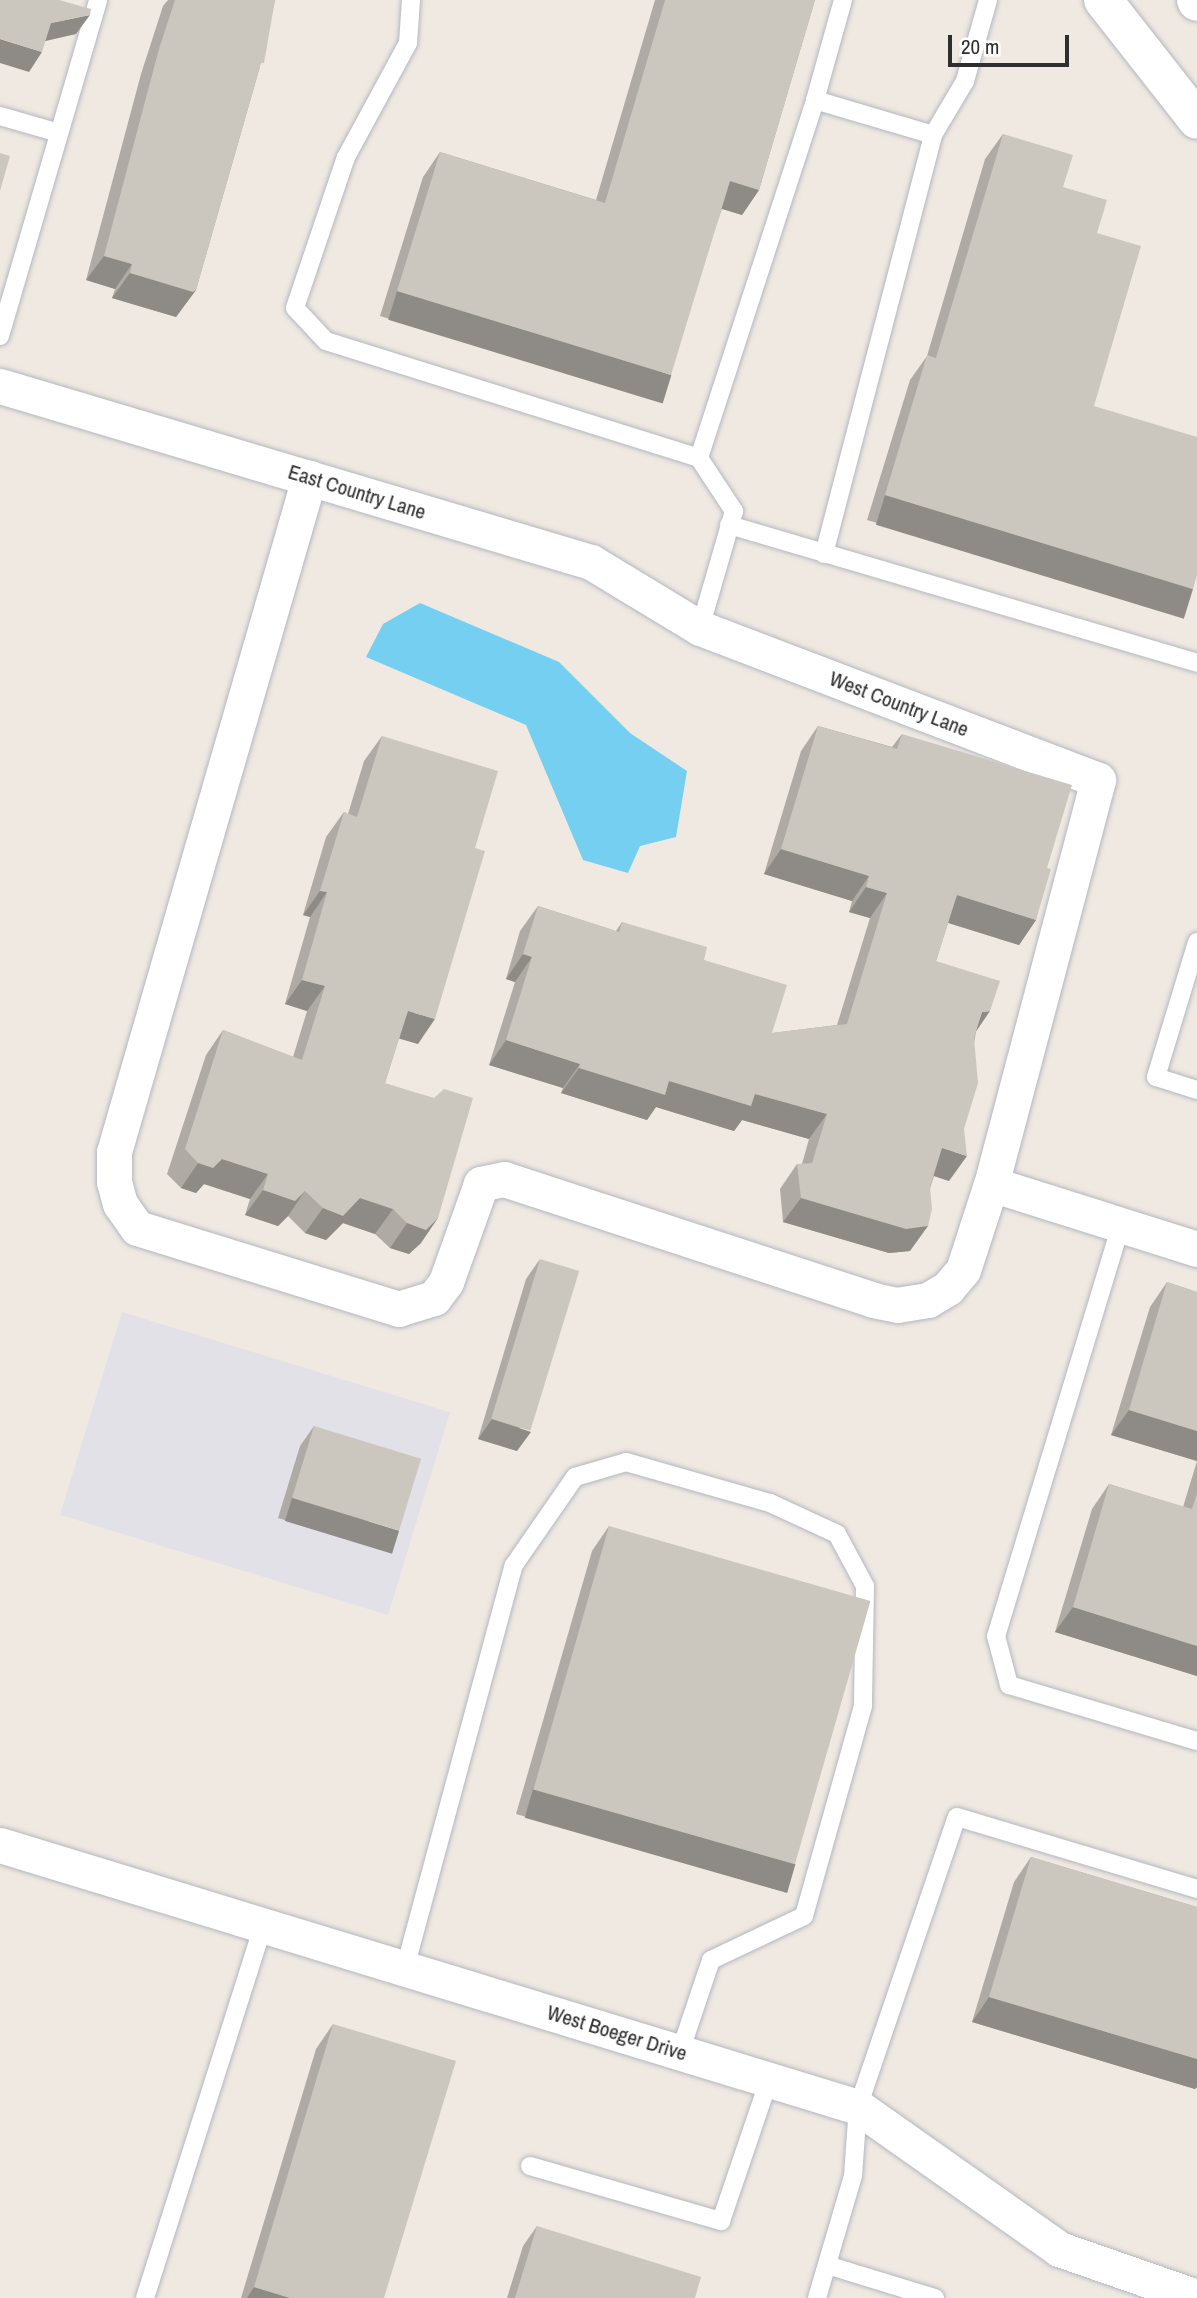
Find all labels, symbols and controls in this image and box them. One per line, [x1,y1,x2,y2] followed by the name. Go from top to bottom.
[952,21,1073,65] scale bar
[961,32,999,61] text: 20 m
[285,459,429,525] street label: East Country Lane
[826,666,972,742] street label: West Country Lane
[544,2000,690,2066] street label: West Boeger Drive

